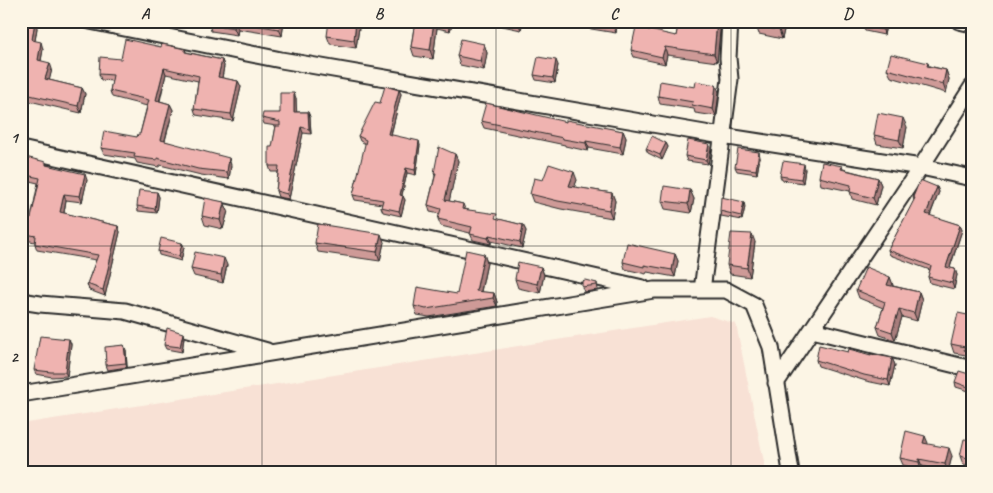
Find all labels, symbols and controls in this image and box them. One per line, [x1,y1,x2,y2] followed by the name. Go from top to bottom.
[141,4,151,24] text: A
[375,4,385,24] text: B
[610,4,620,24] text: C
[843,4,854,24] text: D
[10,128,19,148] text: 1
[10,347,19,367] text: 2

